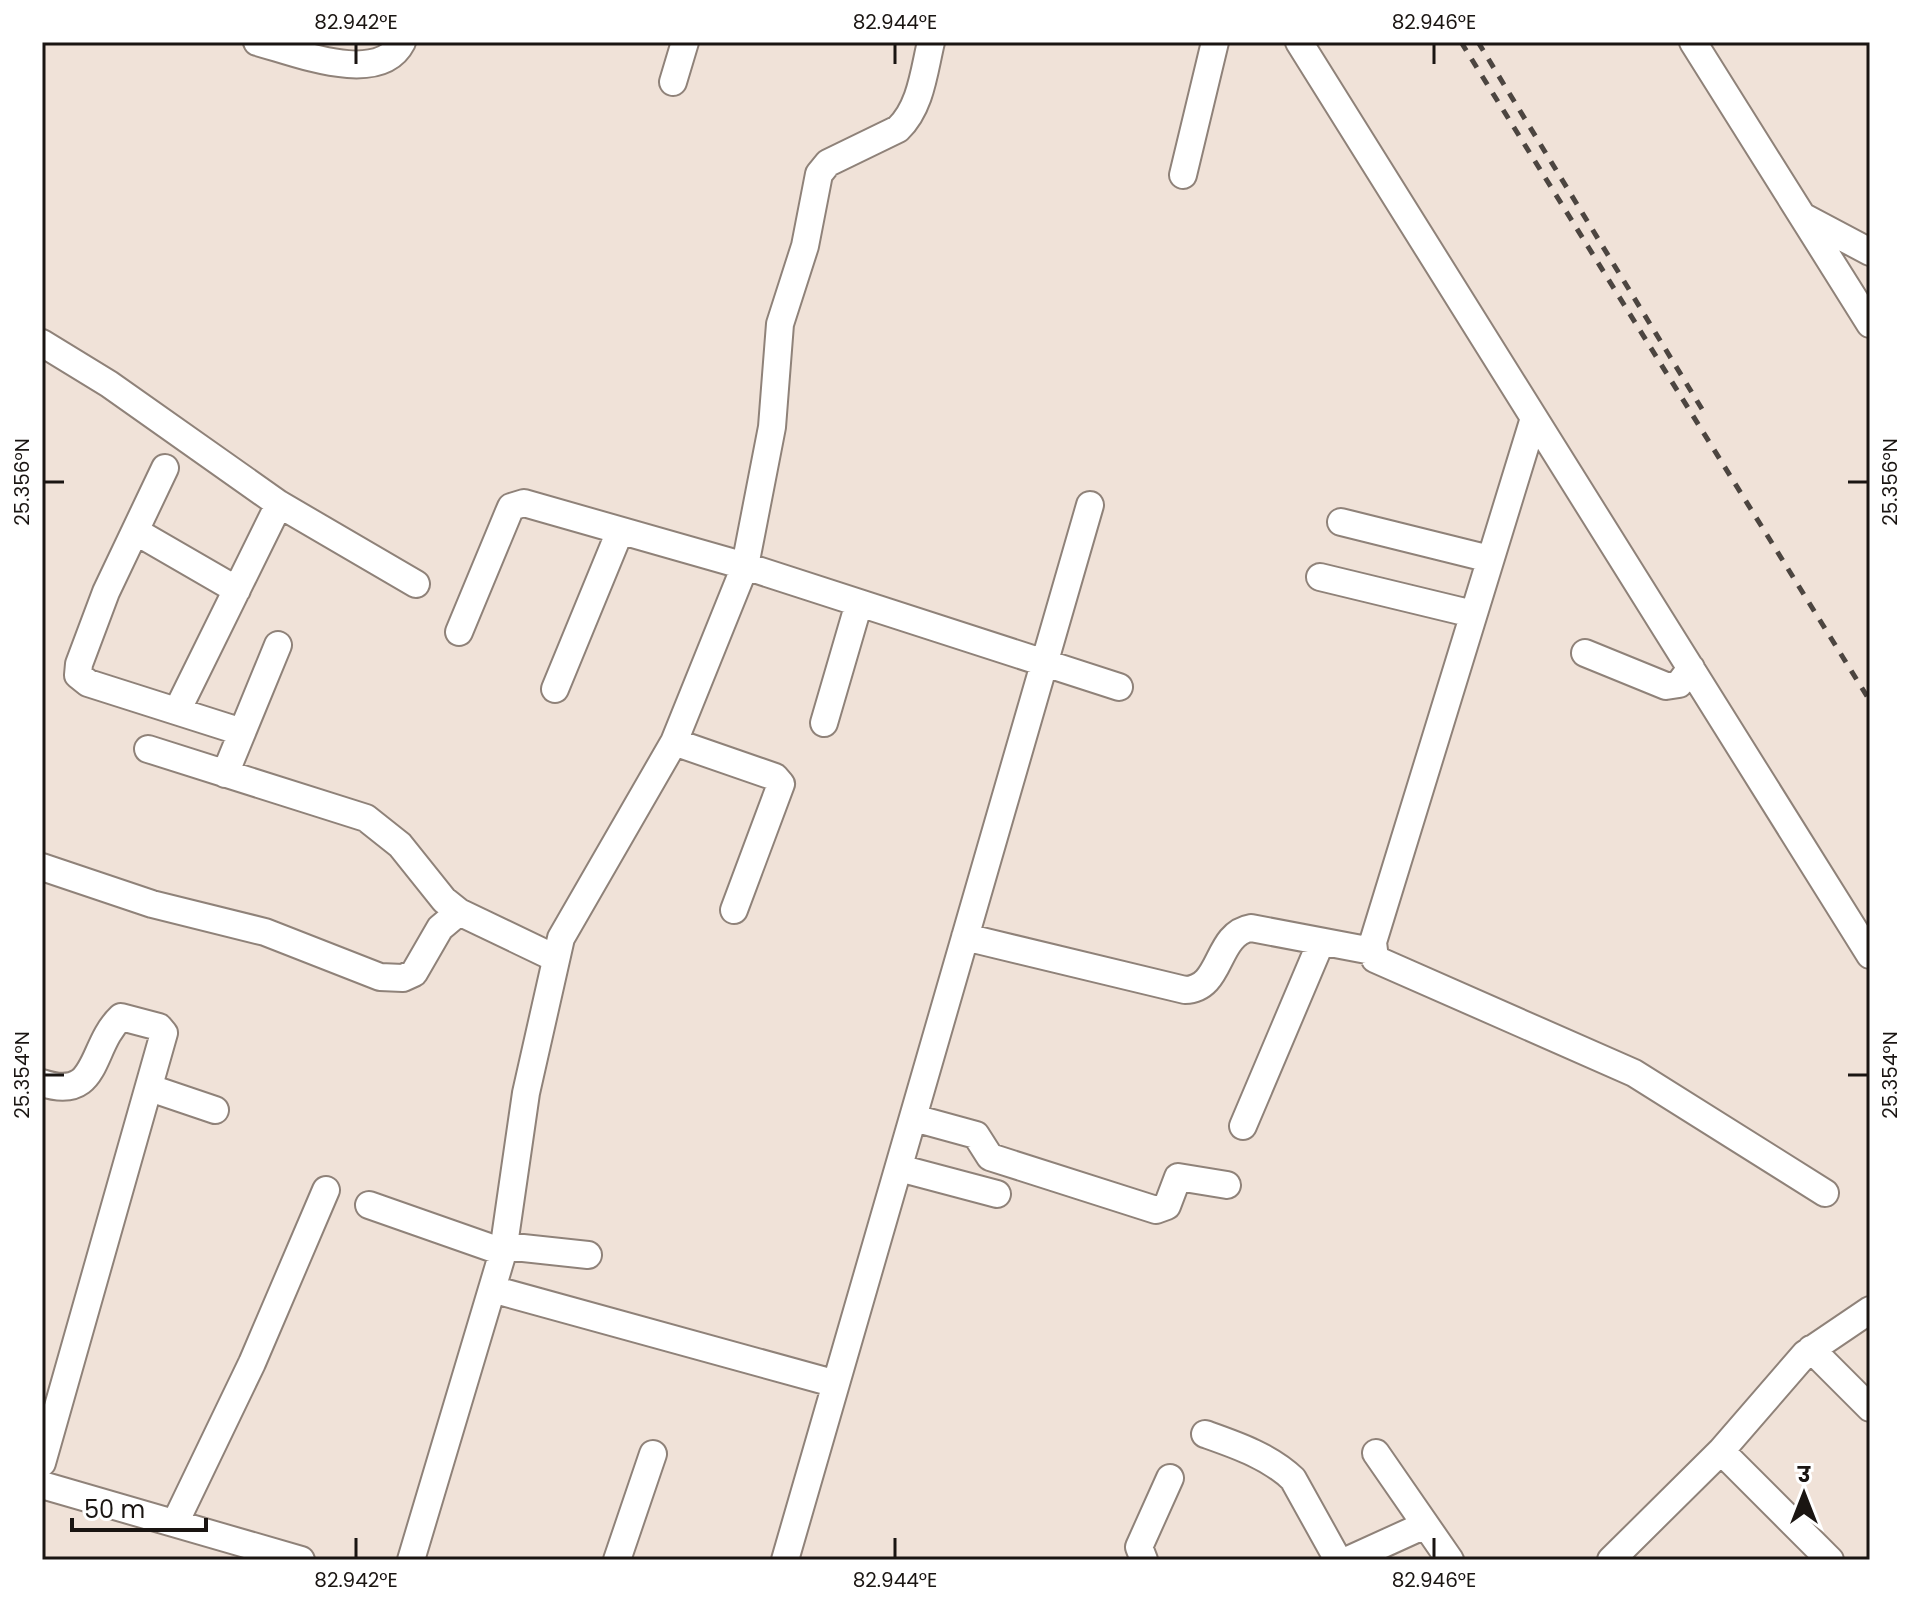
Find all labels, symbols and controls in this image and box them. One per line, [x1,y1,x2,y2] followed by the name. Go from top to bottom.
[314,8,398,36] text: 82.942°E
[853,8,937,36] text: 82.944°E
[1392,8,1476,36] text: 82.946°E
[8,438,36,526] text: 25.356°N
[1876,438,1904,526] text: 25.356°N
[8,1031,36,1119] text: 25.354°N
[1876,1031,1904,1119] text: 25.354°N
[1764,1454,1844,1534] north arrow
[1797,1459,1811,1490] text: उ
[72,1482,206,1532] scale bar
[84,1493,145,1526] text: 50 m
[314,1566,398,1594] text: 82.942°E
[853,1566,937,1594] text: 82.944°E
[1392,1566,1476,1594] text: 82.946°E

